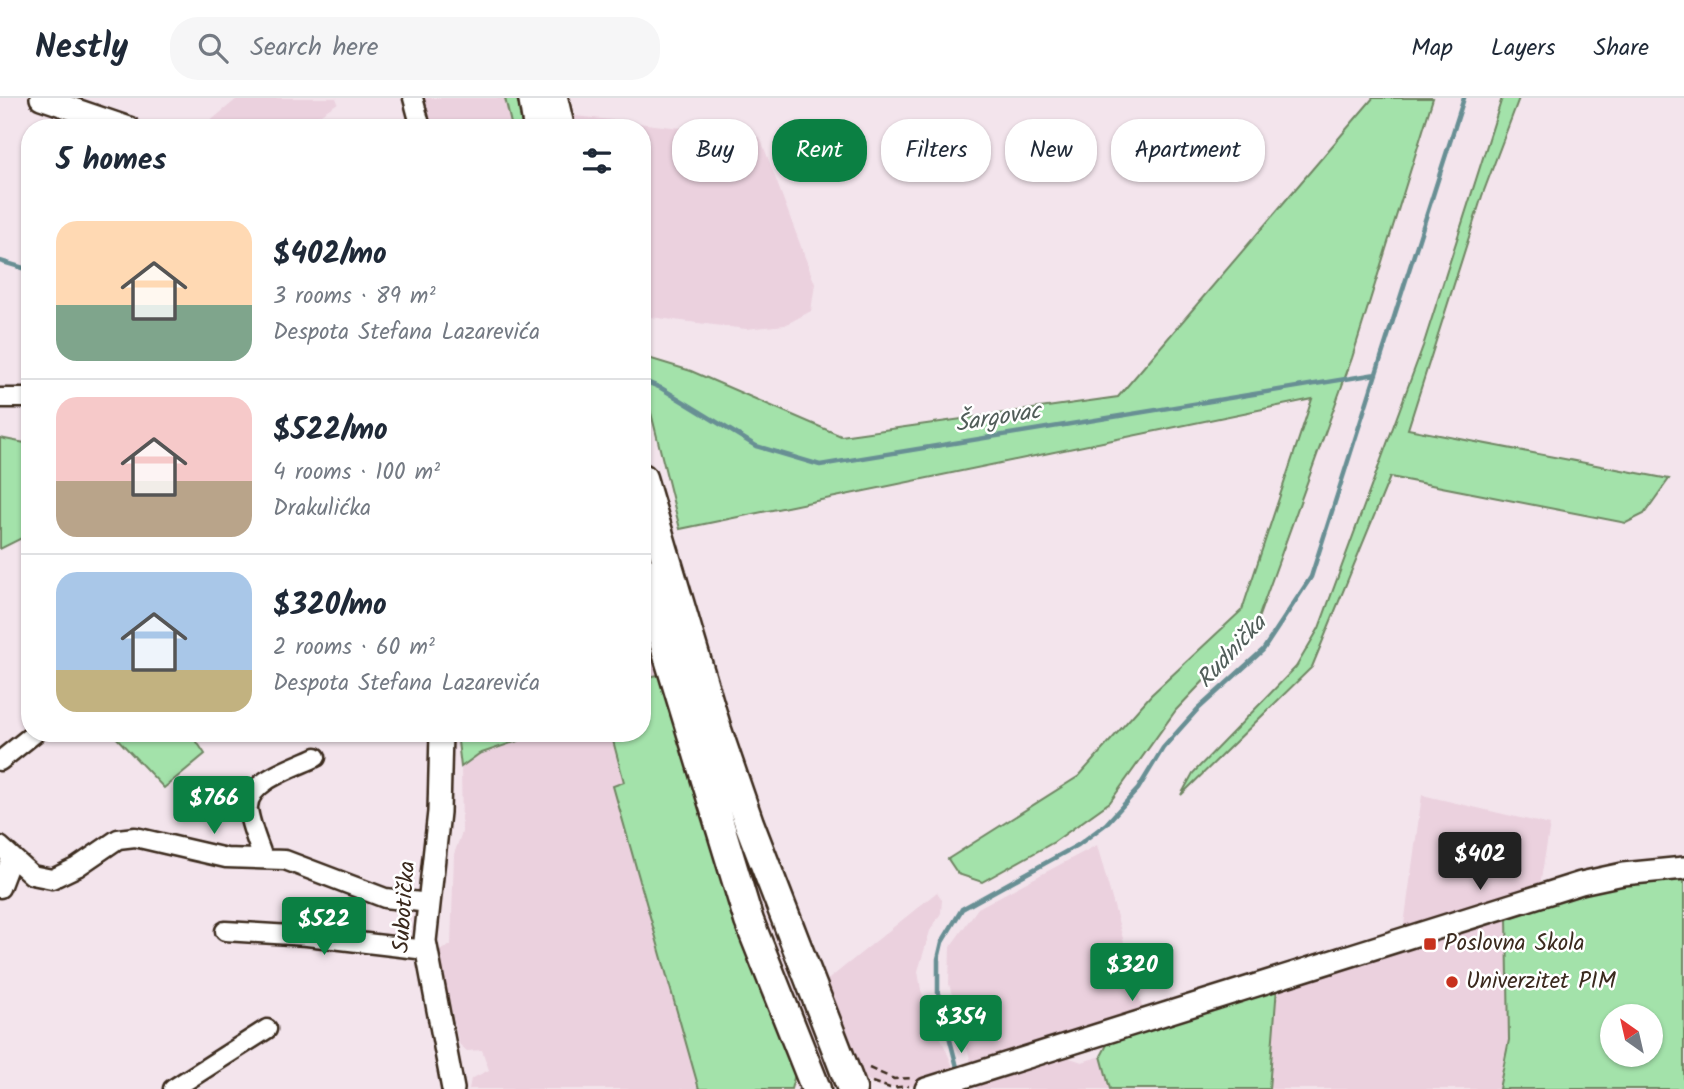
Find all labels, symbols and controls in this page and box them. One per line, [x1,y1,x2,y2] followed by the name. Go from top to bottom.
[170,17,660,80] search box
[35,22,128,75] text: Nestly
[250,27,378,69] text: Search here
[194,29,232,67] icon: search
[1411,29,1453,68] text: Map
[1491,29,1555,68] text: Layers
[1593,29,1649,68] text: Share
[672,119,758,182] chip: Buy
[772,119,867,182] chip: Rent
[881,119,991,182] chip: Filters
[1005,119,1097,182] chip: New
[1111,119,1265,182] chip: Apartment
[56,137,167,185] text: 5 homes
[578,142,616,180] icon: filters
[273,231,387,279] text: $402/mo
[112,249,196,333] icon: home
[273,279,436,315] text: 3 rooms · 89 m²
[273,315,540,351] text: Despota Stefana Lazarevića
[952,392,1046,444] water label: Šargovac
[273,407,388,455] text: $522/mo
[112,425,196,509] icon: home
[273,455,440,491] text: 4 rooms · 100 m²
[273,491,371,527] text: Drakulićka
[273,582,387,630] text: $320/mo
[112,600,196,684] icon: home
[1187,605,1278,698] water label: Rudnička
[273,630,435,666] text: 2 rooms · 60 m²
[273,666,540,702] text: Despota Stefana Lazarevića
[173,776,255,836] pin: $766
[189,781,239,817] text: $766
[1439,832,1521,892] pin: $402
[1454,837,1506,873] text: $402
[384,860,426,954] street label: Subotička
[283,898,365,957] pin: $522
[298,902,350,938] text: $522
[1444,926,1585,962] place label: Poslovna Skola
[1422,936,1438,952] marker: Poslovna Skola
[1091,944,1173,1003] pin: $320
[1106,948,1158,984] text: $320
[1466,964,1617,1000] place label: Univerzitet PIM
[1444,974,1460,990] marker: Univerzitet PIM
[920,996,1002,1055] pin: $354
[936,1000,986,1036] text: $354
[1600,1004,1662,1068] north arrow
[1600,1004,1663,1067] map controls

